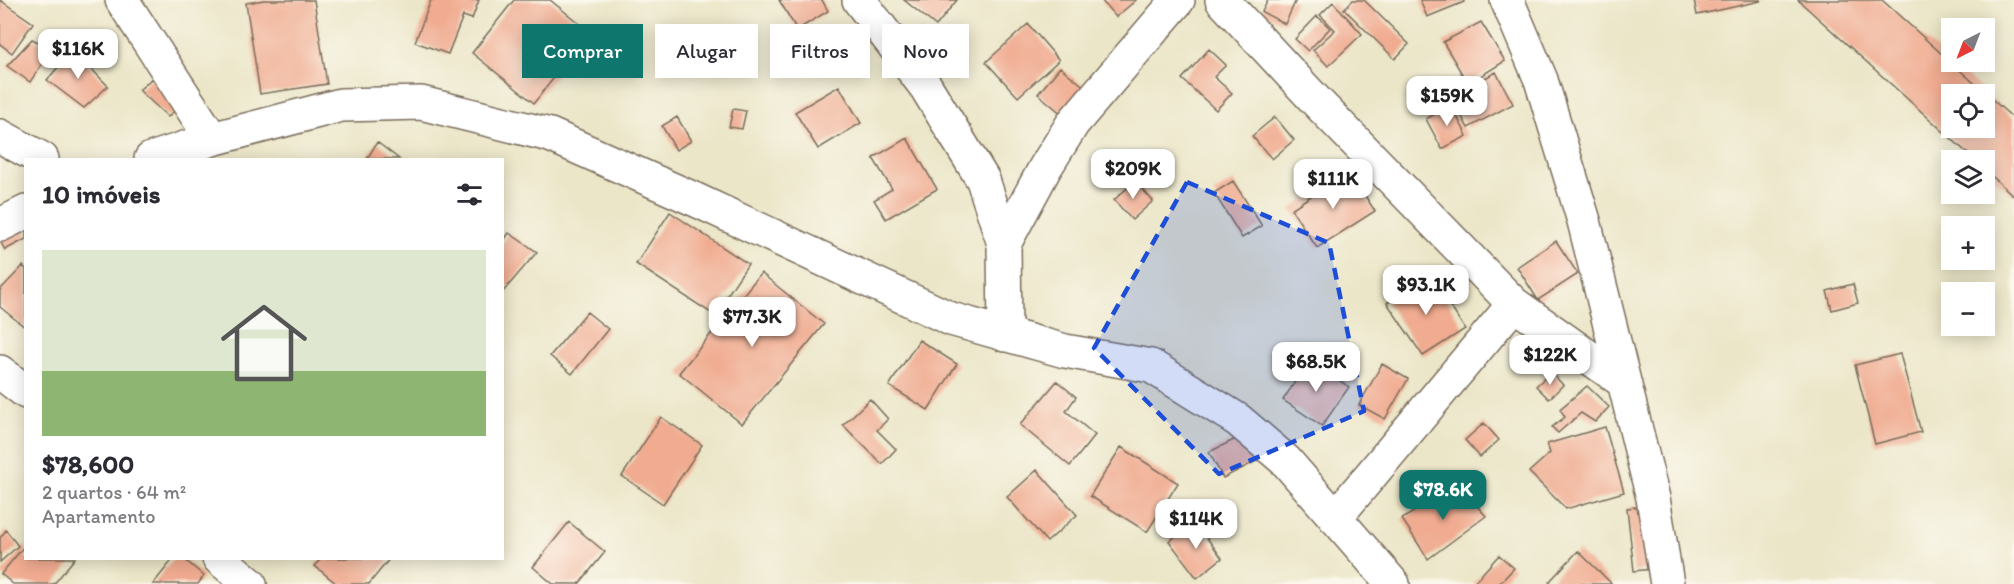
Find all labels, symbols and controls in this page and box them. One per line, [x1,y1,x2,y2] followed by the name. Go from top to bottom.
[1941,18,1995,72] north arrow
[1941,18,1995,336] map controls
[522,24,643,78] chip: Comprar
[655,24,758,78] chip: Alugar
[770,24,870,78] chip: Filtros
[882,24,969,78] chip: Novo
[36,29,120,80] pin: $116K
[52,36,104,60] text: $116K
[1405,76,1489,127] pin: $159K
[1420,83,1474,107] text: $159K
[1941,84,1995,138] button: locate
[1091,149,1175,200] pin: $209K
[1941,150,1995,204] button: layers
[1105,156,1161,180] text: $209K
[1291,159,1375,210] pin: $111K
[1308,166,1358,190] text: $111K
[42,178,160,210] text: 10 imóveis
[453,178,486,211] icon: filters
[1941,216,1995,270] button: +
[1377,265,1475,316] pin: $93.1K
[1397,272,1455,296] text: $93.1K
[1941,282,1995,336] button: −
[210,289,318,397] icon: home
[703,297,801,348] pin: $77.3K
[723,304,781,328] text: $77.3K
[1508,335,1592,386] pin: $122K
[1267,342,1365,393] pin: $68.5K
[1523,342,1577,366] text: $122K
[1286,349,1346,373] text: $68.5K
[42,448,134,480] text: $78,600
[1394,470,1492,521] pin: $78.6K
[1413,477,1473,501] text: $78.6K
[42,480,186,504] text: 2 quartos · 64 m²
[1154,499,1238,550] pin: $114K
[42,504,156,528] text: Apartamento
[1169,506,1223,530] text: $114K

